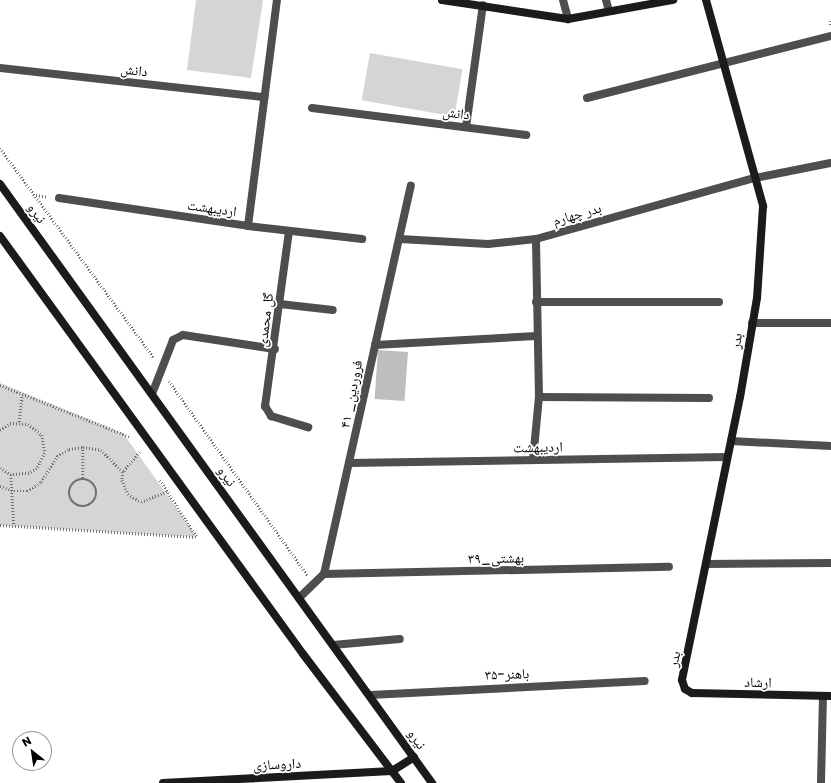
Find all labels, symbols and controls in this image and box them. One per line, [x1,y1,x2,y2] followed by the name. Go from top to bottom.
[120,60,148,80] street label: دانش
[441,103,471,123] street label: دانش
[186,196,238,220] street label: اردیبهشت
[551,199,603,229] street label: بدر چهارم
[24,200,50,226] street label: نیرو
[253,292,277,348] street label: گل محمدی
[726,332,746,350] street label: بدر
[336,359,366,429] street label: ۴۱ _فروردین
[513,438,563,456] street label: اردیبهشت
[214,463,240,489] street label: نیرو
[468,549,524,567] street label: ۳۹_بهشتی
[664,649,684,669] street label: بدر
[484,665,530,683] street label: ۳۵-باهنر
[744,673,772,691] street label: ارشاد
[404,726,430,752] street label: نیرو
[12,731,52,771] north arrow
[19,732,34,750] text: N
[253,754,301,774] street label: داروسازی

